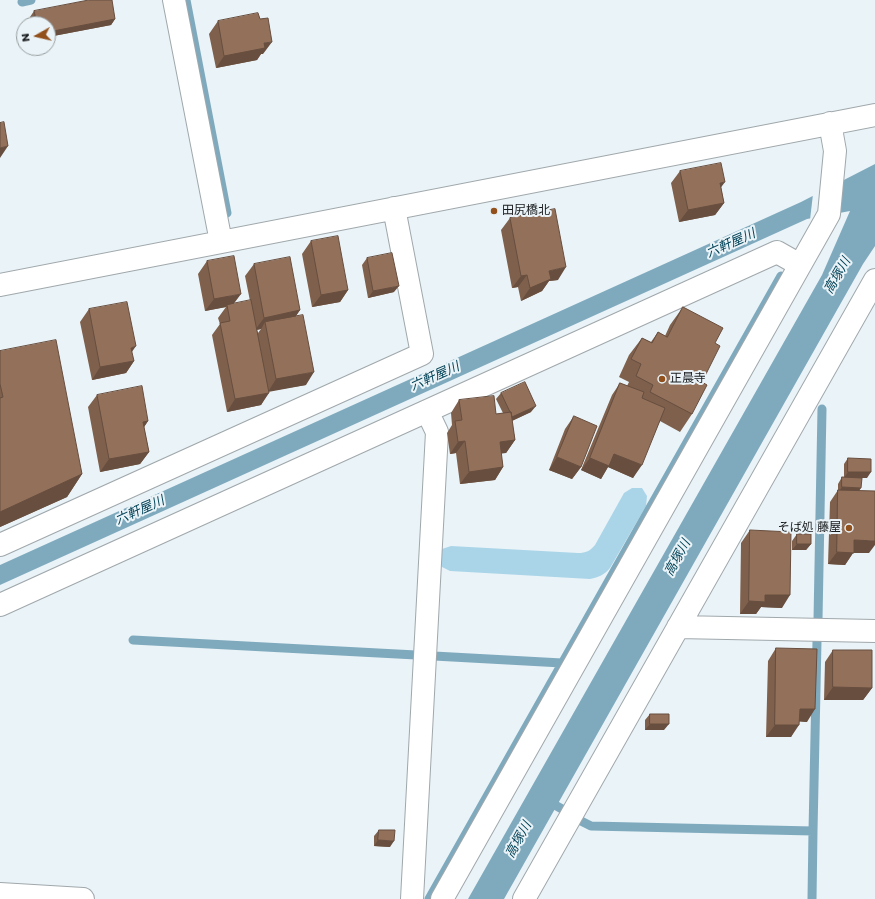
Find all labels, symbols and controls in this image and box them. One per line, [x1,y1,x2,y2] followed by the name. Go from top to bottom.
[16,16,56,56] north arrow
[17,32,34,43] text: N
[502,204,550,218] place label: 田尻橋北
[489,206,499,216] marker: 田尻橋北
[704,226,758,262] water label: 六軒屋川
[821,255,855,297] water label: 高塚川
[408,359,462,395] water label: 六軒屋川
[670,372,706,386] place label: 正晨寺
[657,374,667,384] marker: 正晨寺
[113,493,167,529] water label: 六軒屋川
[778,521,841,535] place label: そば処 藤屋
[844,523,854,533] marker: そば処 藤屋
[662,537,694,579] water label: 高塚川
[503,819,535,861] water label: 高塚川

